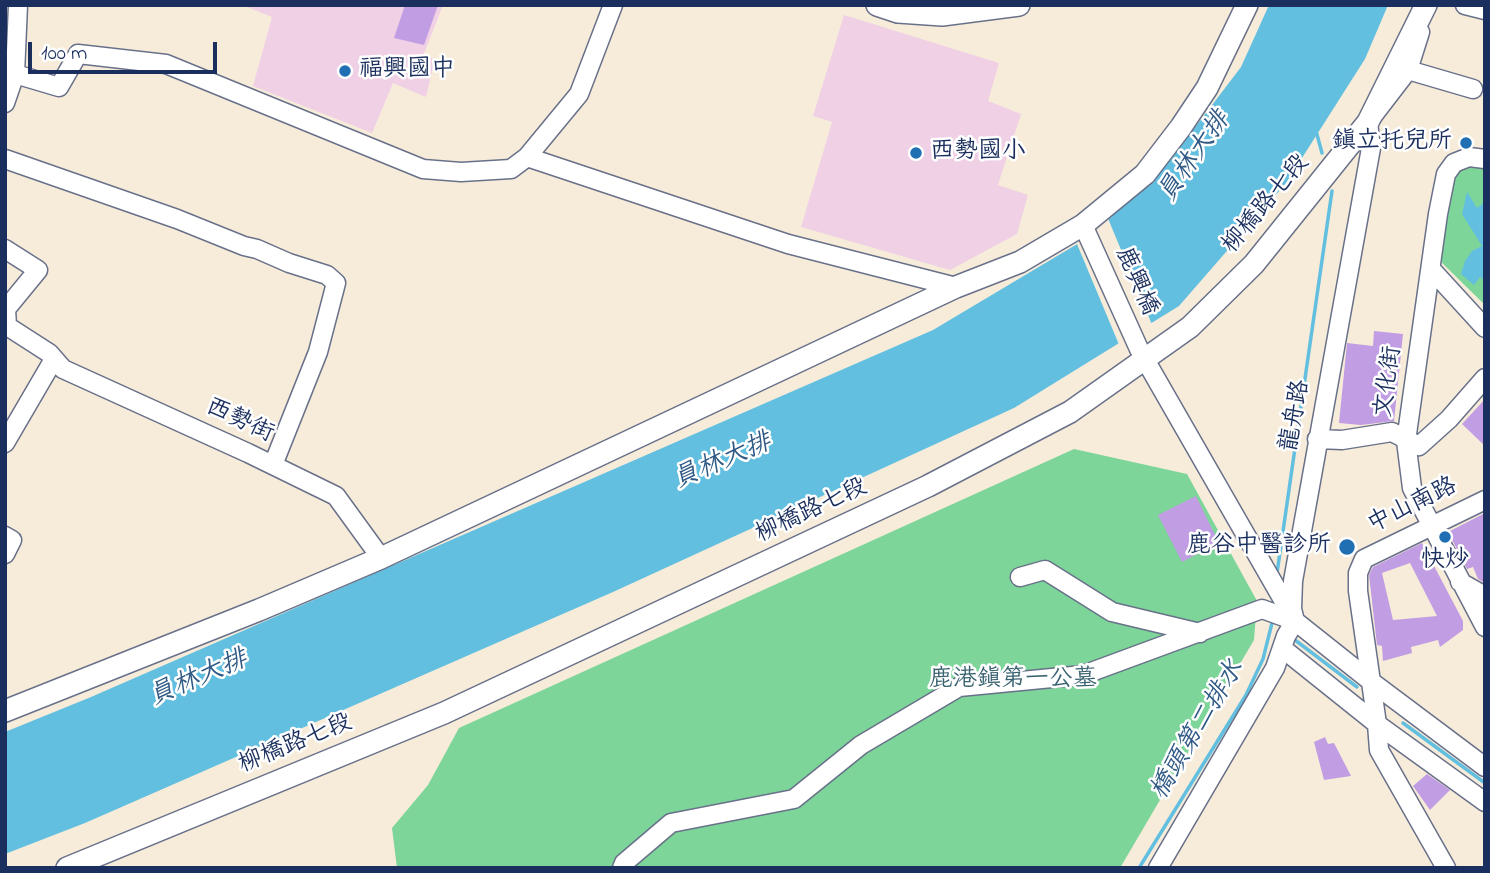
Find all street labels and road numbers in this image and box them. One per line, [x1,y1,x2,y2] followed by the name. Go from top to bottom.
[1217,150,1317,260] street label: 柳橋路七段
[1107,243,1163,321] street label: 鹿興橋
[1371,344,1409,420] street label: 文化街
[1277,378,1317,454] street label: 龍舟路
[200,394,278,450] street label: 西勢街
[1364,473,1462,541] street label: 中山南路
[752,474,872,550] street label: 柳橋路七段
[235,709,357,781] street label: 柳橋路七段

